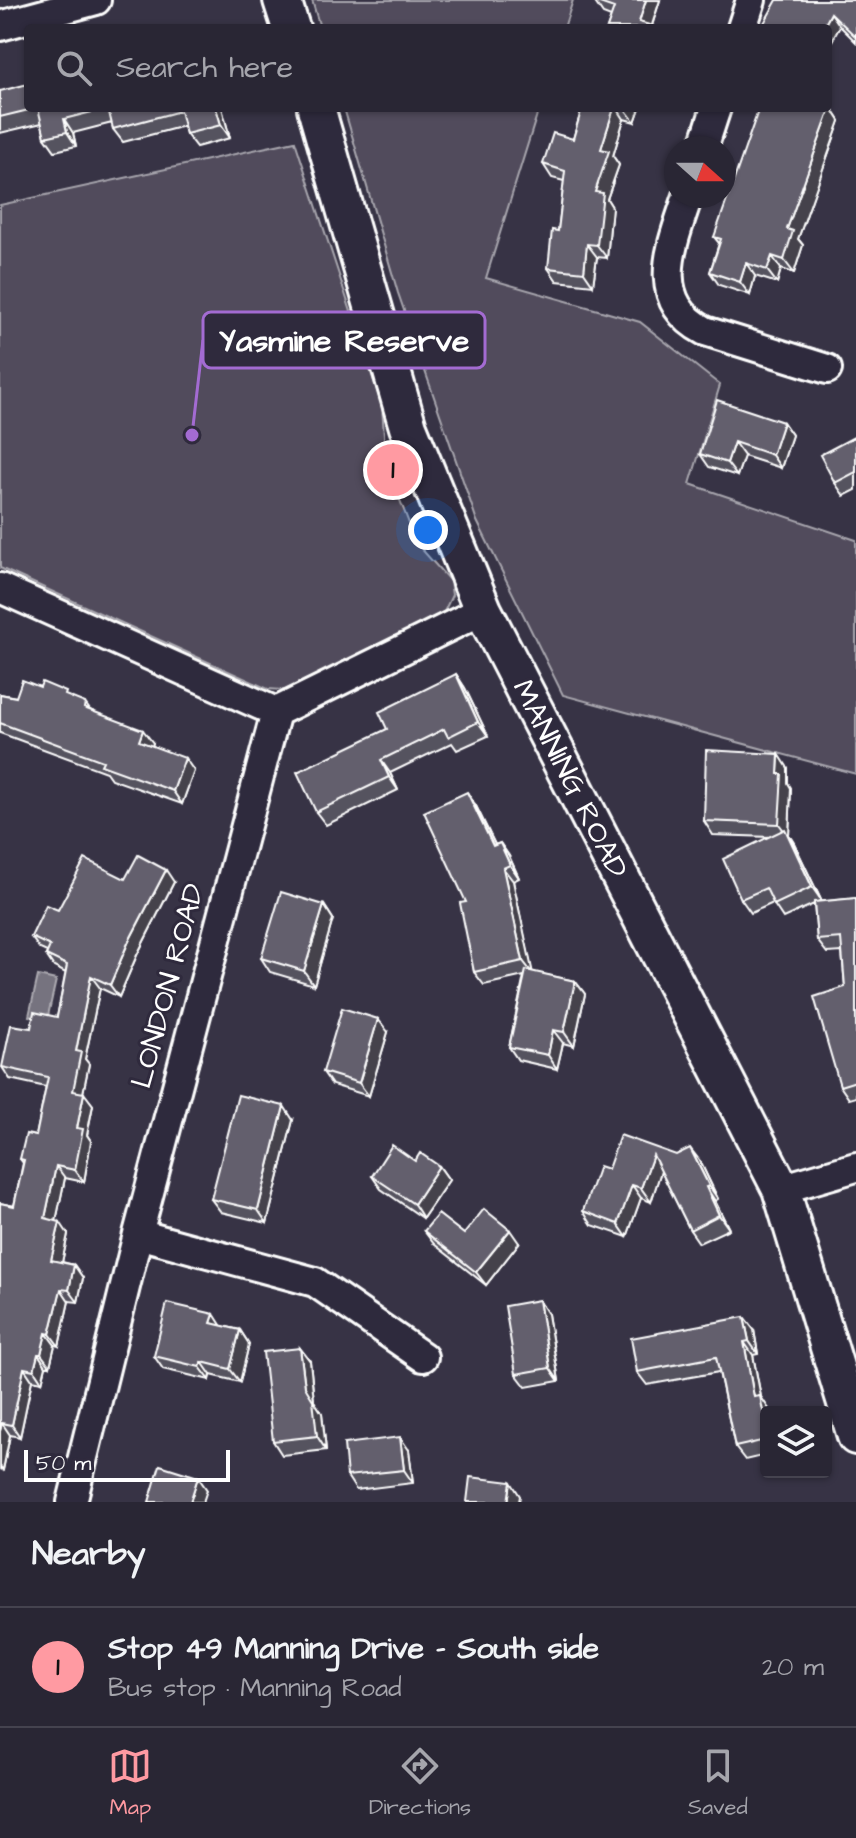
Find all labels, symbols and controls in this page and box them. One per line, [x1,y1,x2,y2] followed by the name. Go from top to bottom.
[24,24,832,112] search box
[52,46,96,90] icon: search
[116,47,293,89] text: Search here
[664,136,736,208] north arrow
[203,312,485,368] callout: Yasmine Reserve
[219,319,469,364] text: Yasmine Reserve
[367,440,419,500] pin: 1
[408,510,448,550] your location
[502,672,638,886] street label: MANNING ROAD
[121,879,215,1093] street label: LONDON ROAD
[760,1406,832,1478] map controls
[760,1406,832,1478] button: layers
[24,1446,230,1482] scale bar
[36,1448,91,1479] text: 50 m
[32,1530,146,1578] text: Nearby
[108,1628,599,1670] text: Stop 49 Manning Drive - South side
[56,1649,60,1685] text: 1
[762,1649,824,1685] text: 20 m
[108,1670,402,1706] text: Bus stop · Manning Road
[108,1744,152,1823] tab: Map
[369,1744,471,1823] tab: Directions
[688,1744,748,1823] tab: Saved

